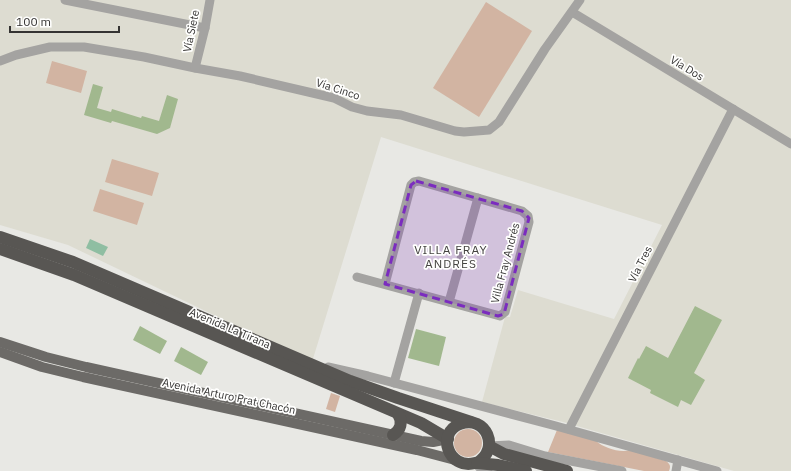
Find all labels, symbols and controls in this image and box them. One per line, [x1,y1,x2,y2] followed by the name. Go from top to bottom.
[10,8,119,34] scale bar
[180,9,202,53] street label: Vía Siete
[16,14,51,29] text: 100 m
[668,53,706,83] street label: Vía Dos
[314,75,362,103] street label: Vía Cinco
[488,221,522,305] street label: Villa Fray Andrés
[414,242,488,271] district label: VILLA FRAY ANDRÉS
[625,243,655,285] street label: Vía Tres
[187,305,273,351] street label: Avenida La Tirana
[161,375,297,417] street label: Avenida Arturo Prat Chacón

